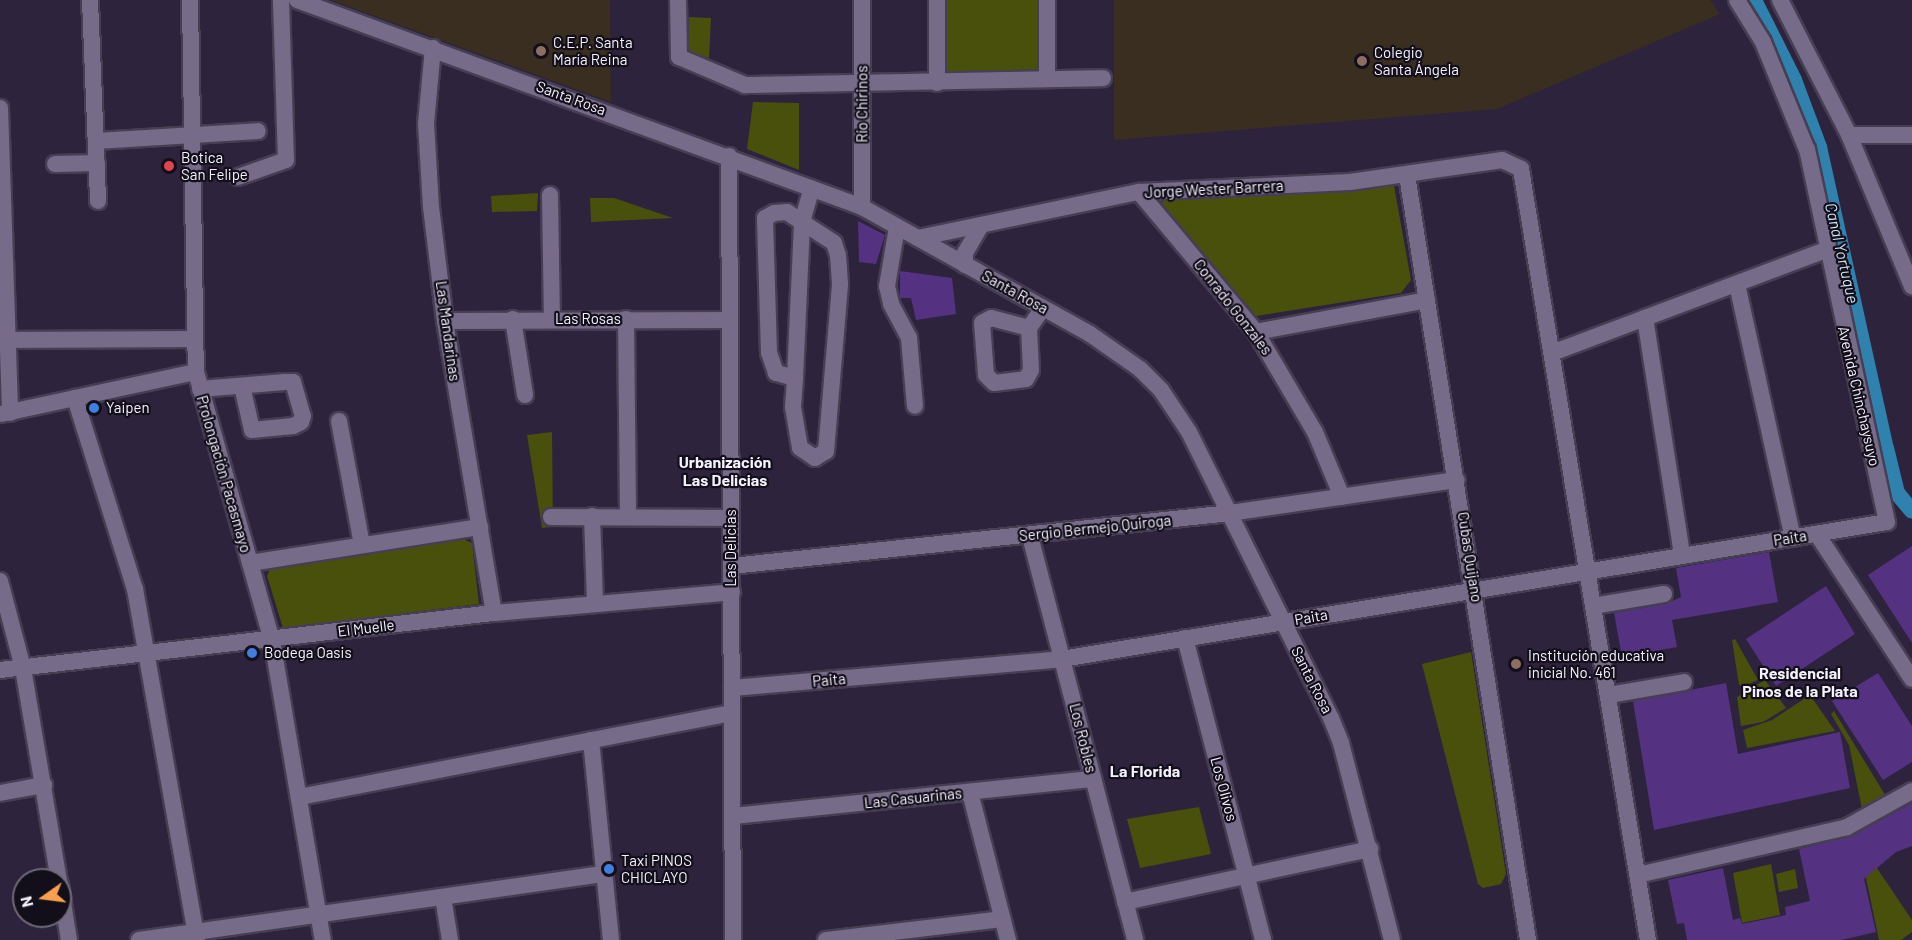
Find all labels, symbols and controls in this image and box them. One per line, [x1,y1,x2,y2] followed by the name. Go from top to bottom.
[553,33,633,68] place label: C.E.P. Santa María Reina
[1374,43,1459,78] place label: Colegio Santa Ángela
[534,44,548,58] marker: C.E.P. Santa María Reina
[1355,54,1369,68] marker: Colegio Santa Ángela
[853,65,871,143] street label: Río Chirinos
[534,77,608,119] street label: Santa Rosa
[181,148,248,183] place label: Botica San Felipe
[162,159,176,173] marker: Botica San Felipe
[1144,176,1284,202] street label: Jorge Wester Barrera
[1821,201,1863,305] water label: Canal Yortuque
[1190,256,1276,358] street label: Conrado Gonzales
[979,266,1051,318] street label: Santa Rosa
[432,280,464,382] street label: Las Mandarinas
[555,310,621,328] street label: Las Rosas
[1834,324,1884,468] street label: Avenida Chinchaysuyo
[193,393,255,555] street label: Prolongación Pacasmayo
[106,399,150,417] place label: Yaipen
[87,401,101,415] marker: Yaipen
[679,452,771,490] district label: Urbanización Las Delicias
[722,509,740,587] street label: Las Delicias
[1018,511,1172,545] street label: Sergio Bermejo Quiroga
[1454,511,1486,603] street label: Cubas Quijano
[1772,526,1808,550] street label: Paita
[1293,605,1329,629] street label: Paita
[337,616,395,640] street label: El Muelle
[1287,643,1337,717] street label: Santa Rosa
[264,644,352,662] place label: Bodega Oasis
[245,646,259,660] marker: Bodega Oasis
[1528,646,1664,681] place label: Institución educativa inicial No. 461
[1509,657,1523,671] marker: Institución educativa inicial No. 461
[1742,663,1858,701] district label: Residencial Pinos de la Plata
[812,670,846,690] street label: Paita
[1066,701,1100,775] street label: Los Robles
[1207,755,1241,823] street label: Los Olivos
[1110,761,1180,781] district label: La Florida
[863,784,963,812] street label: Las Casuarinas
[621,851,692,886] place label: Taxi PINOS CHICLAYO
[602,862,616,876] marker: Taxi PINOS CHICLAYO
[12,868,72,928] north arrow
[15,895,36,909] text: N

